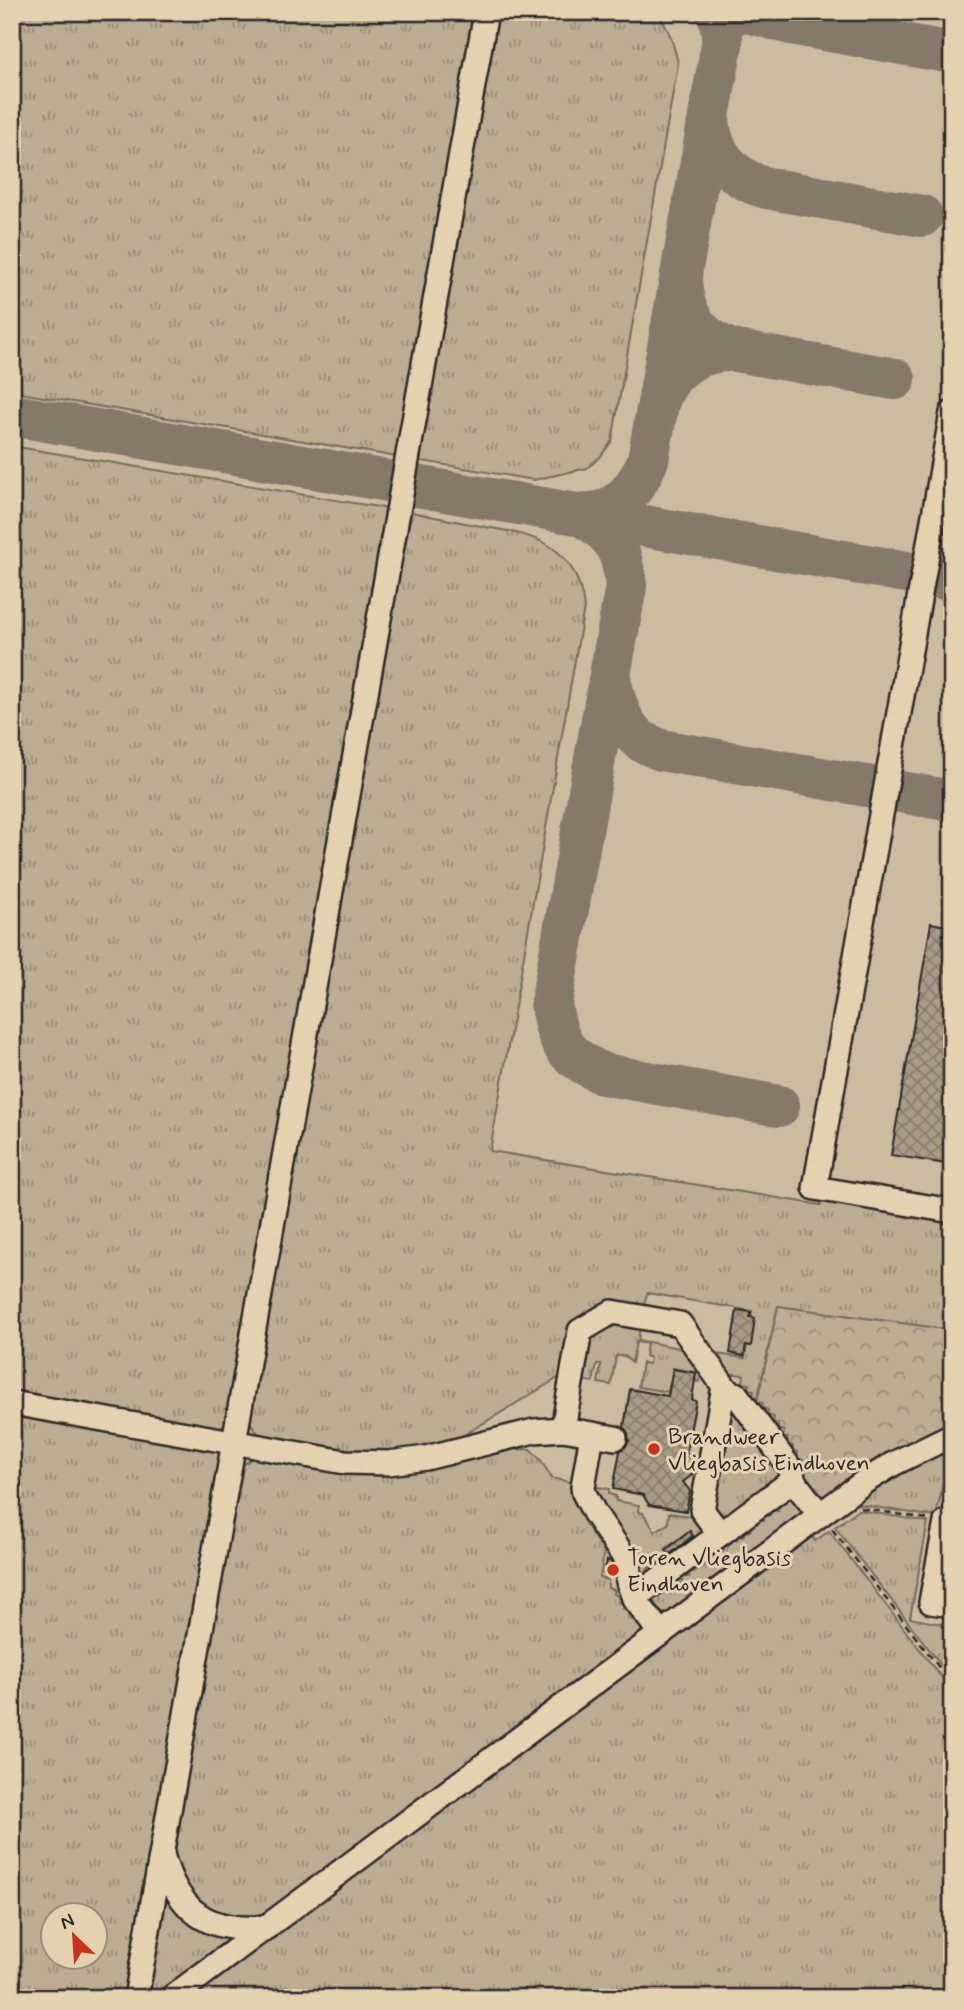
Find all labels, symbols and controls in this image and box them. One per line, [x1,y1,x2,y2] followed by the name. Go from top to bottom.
[668,1423,870,1479] place label: Brandweer Vliegbasis Eindhoven
[646,1441,662,1457] marker: Brandweer Vliegbasis Eindhoven
[627,1544,791,1600] place label: Toren Vliegbasis Eindhoven
[605,1562,621,1578] marker: Toren Vliegbasis Eindhoven
[38,1902,108,1972] north arrow
[56,1908,78,1936] text: N

